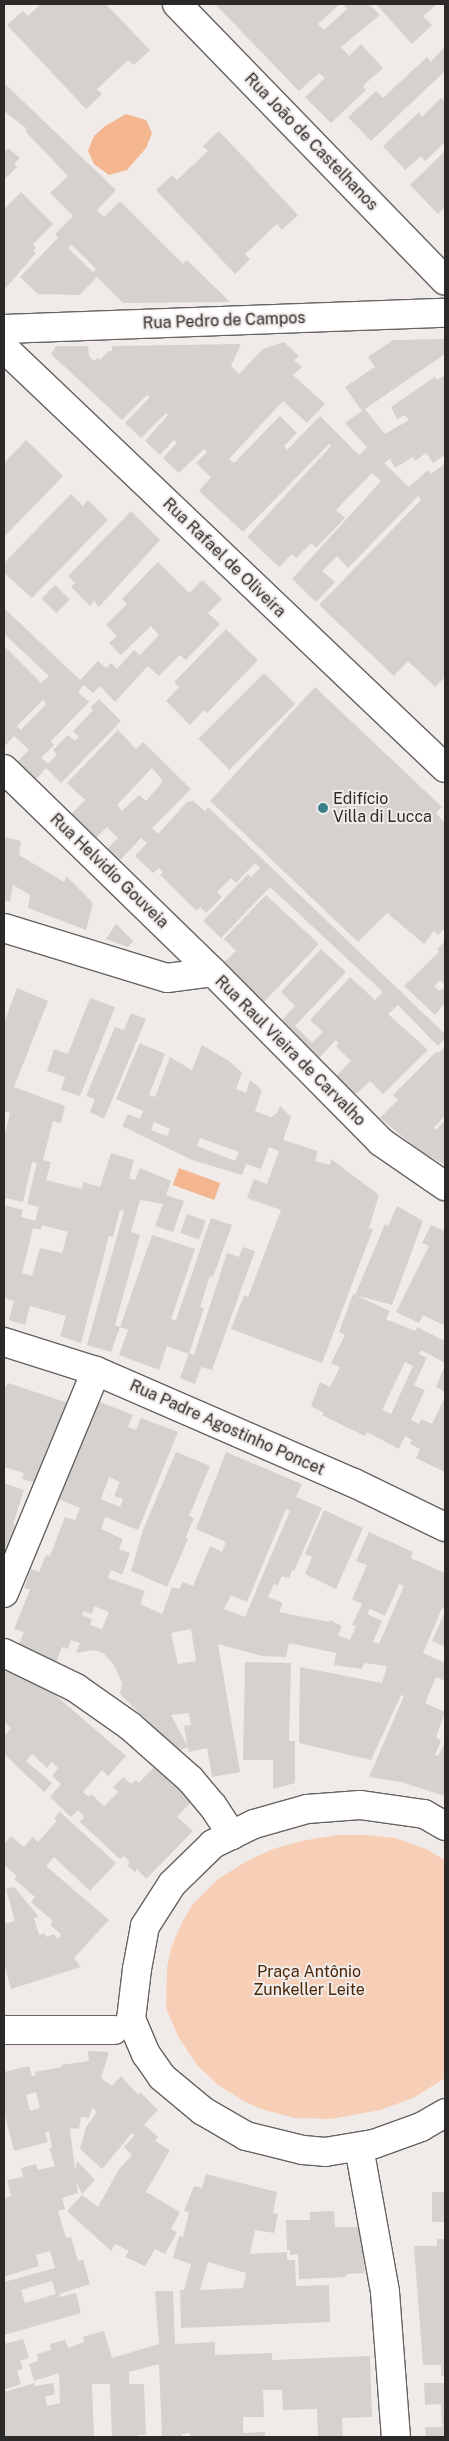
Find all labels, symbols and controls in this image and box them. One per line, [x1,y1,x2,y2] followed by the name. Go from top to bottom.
[240,69,382,215] street label: Rua João de Castelhanos
[142,309,306,333] street label: Rua Pedro de Campos
[158,494,290,622] street label: Rua Rafael de Oliveira
[333,789,432,827] place label: Edifício Villa di Lucca
[317,802,329,814] marker: Edifício Villa di Lucca
[46,810,172,932] street label: Rua Helvidio Gouveia
[211,972,369,1130] street label: Rua Raul Vieira de Carvalho
[126,1376,328,1480] street label: Rua Padre Agostinho Poncet
[253,1962,365,2000] park label: Praça Antônio Zunkeller Leite

